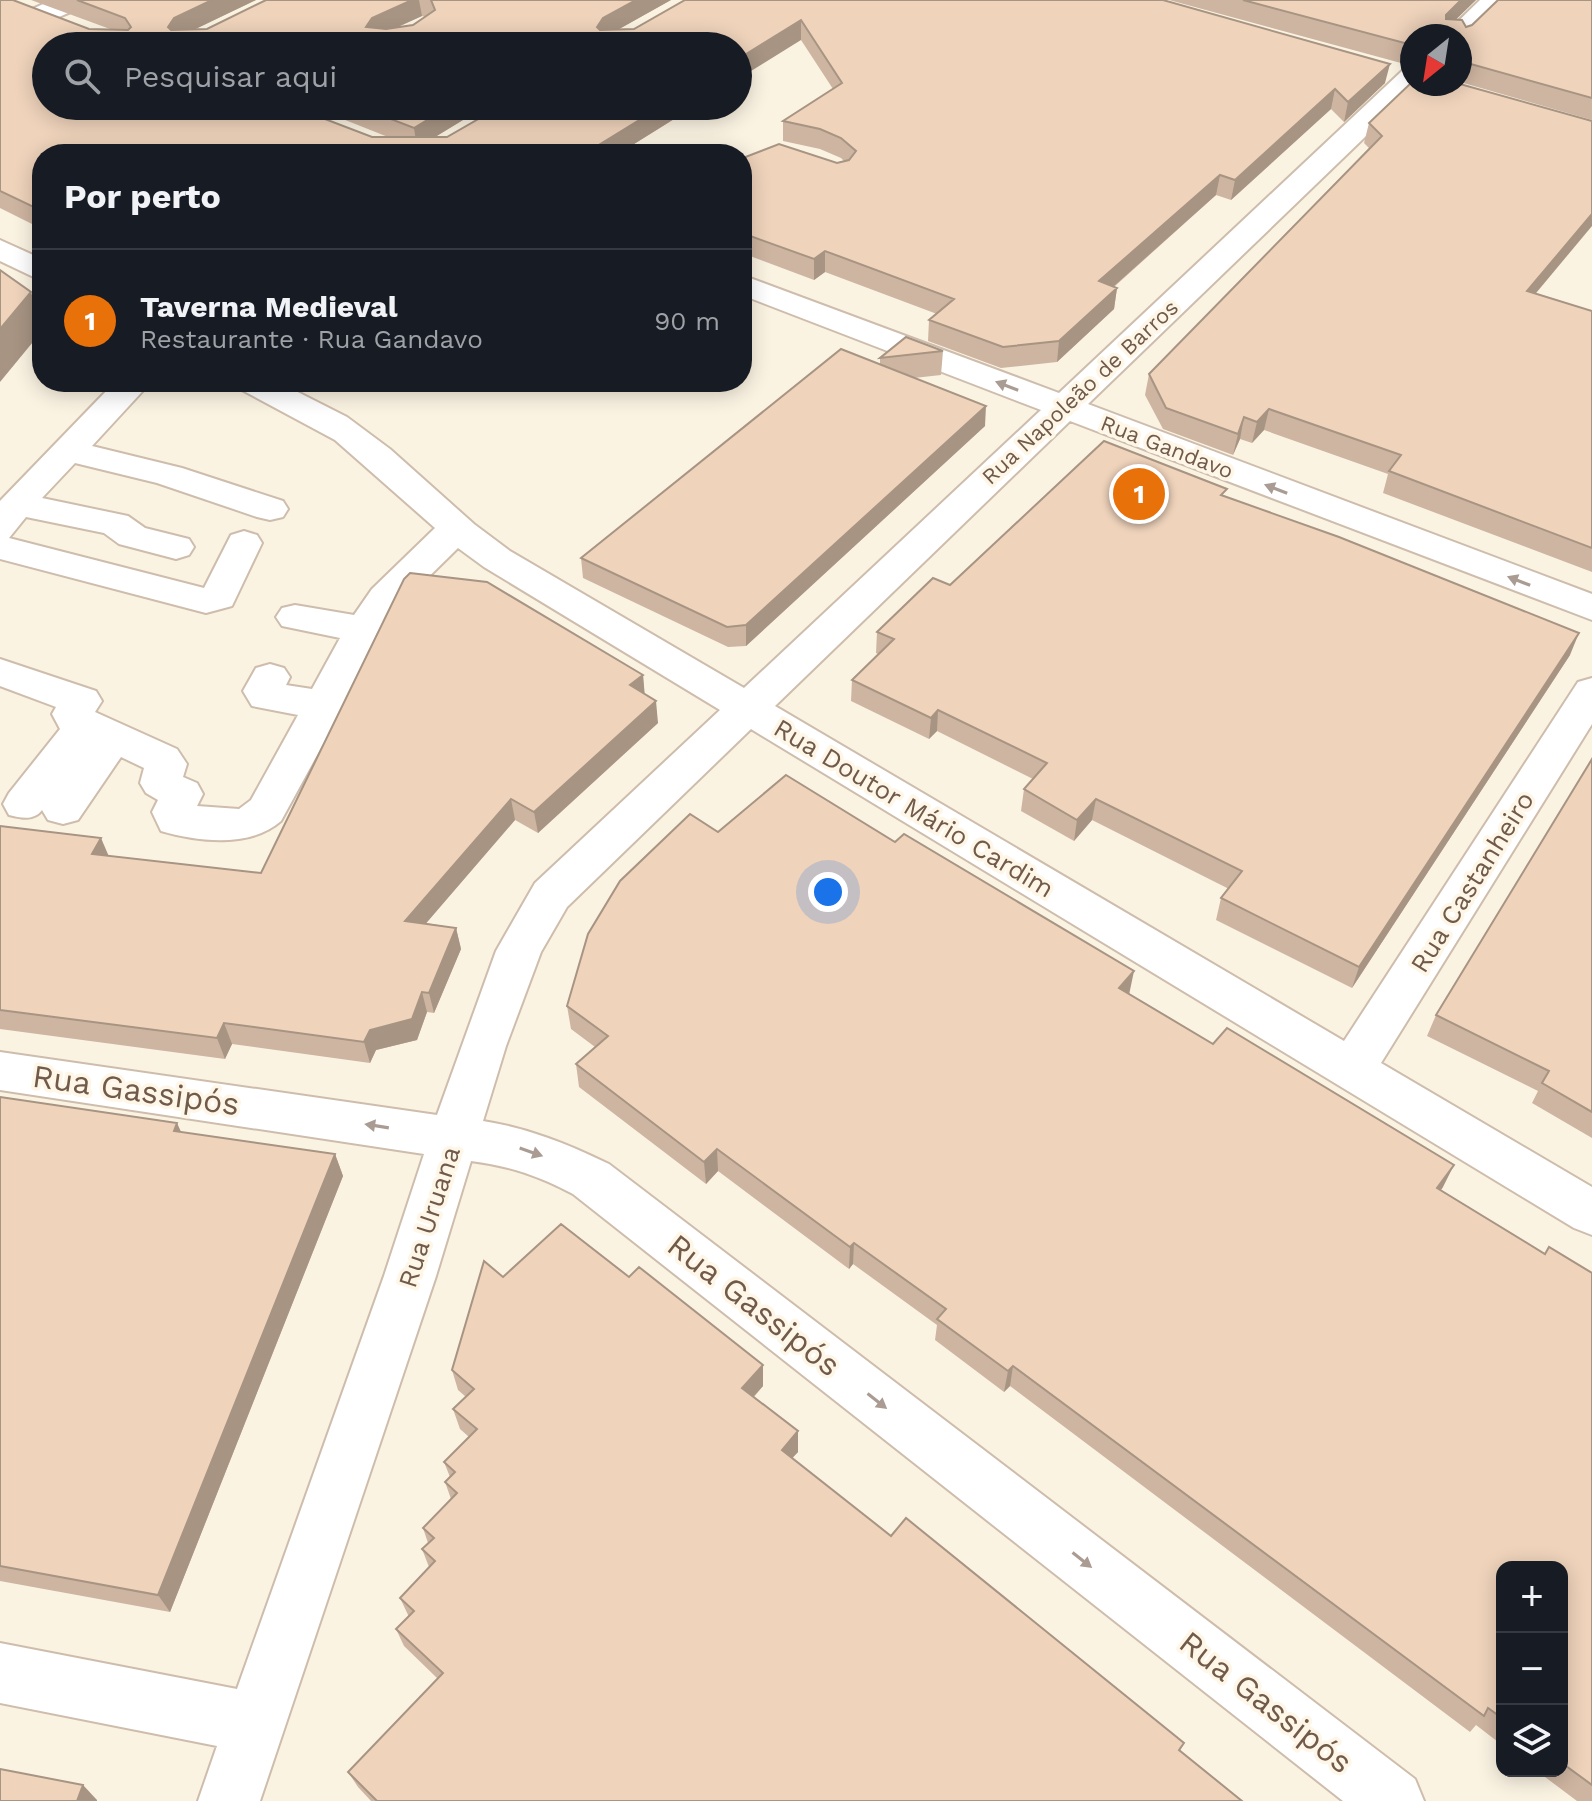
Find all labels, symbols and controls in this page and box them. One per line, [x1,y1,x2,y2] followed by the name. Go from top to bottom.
[1400,24,1472,96] north arrow
[32,32,752,120] search box
[60,54,104,98] icon: search
[124,59,337,94] text: Pesquisar aqui
[64,176,221,216] text: Por perto
[140,289,397,324] text: Taverna Medieval
[977,295,1183,489] street label: Rua Napoleão de Barros
[84,306,96,336] text: 1
[654,306,720,336] text: 90 m
[140,324,483,354] text: Restaurante · Rua Gandavo
[995,379,1019,392] one-way arrow
[1097,410,1237,484] street label: Rua Gandavo
[1113,464,1165,524] pin: 1
[1264,482,1288,495] one-way arrow
[1507,574,1531,587] one-way arrow
[769,712,1059,904] street label: Rua Doutor Mário Cardim
[1404,786,1540,978] street label: Rua Castanheiro
[808,872,848,912] your location
[30,1057,242,1123] street label: Rua Gassipós
[364,1120,389,1132] one-way arrow
[392,1142,466,1291] street label: Rua Uruana
[519,1147,543,1159] one-way arrow
[660,1226,848,1384] street label: Rua Gassipós
[867,1392,887,1408] one-way arrow
[1072,1551,1092,1568] one-way arrow
[1496,1561,1568,1777] map controls
[1496,1561,1568,1633] button: +
[1172,1623,1360,1781] street label: Rua Gassipós
[1496,1633,1568,1705] button: −
[1496,1705,1568,1777] button: layers

